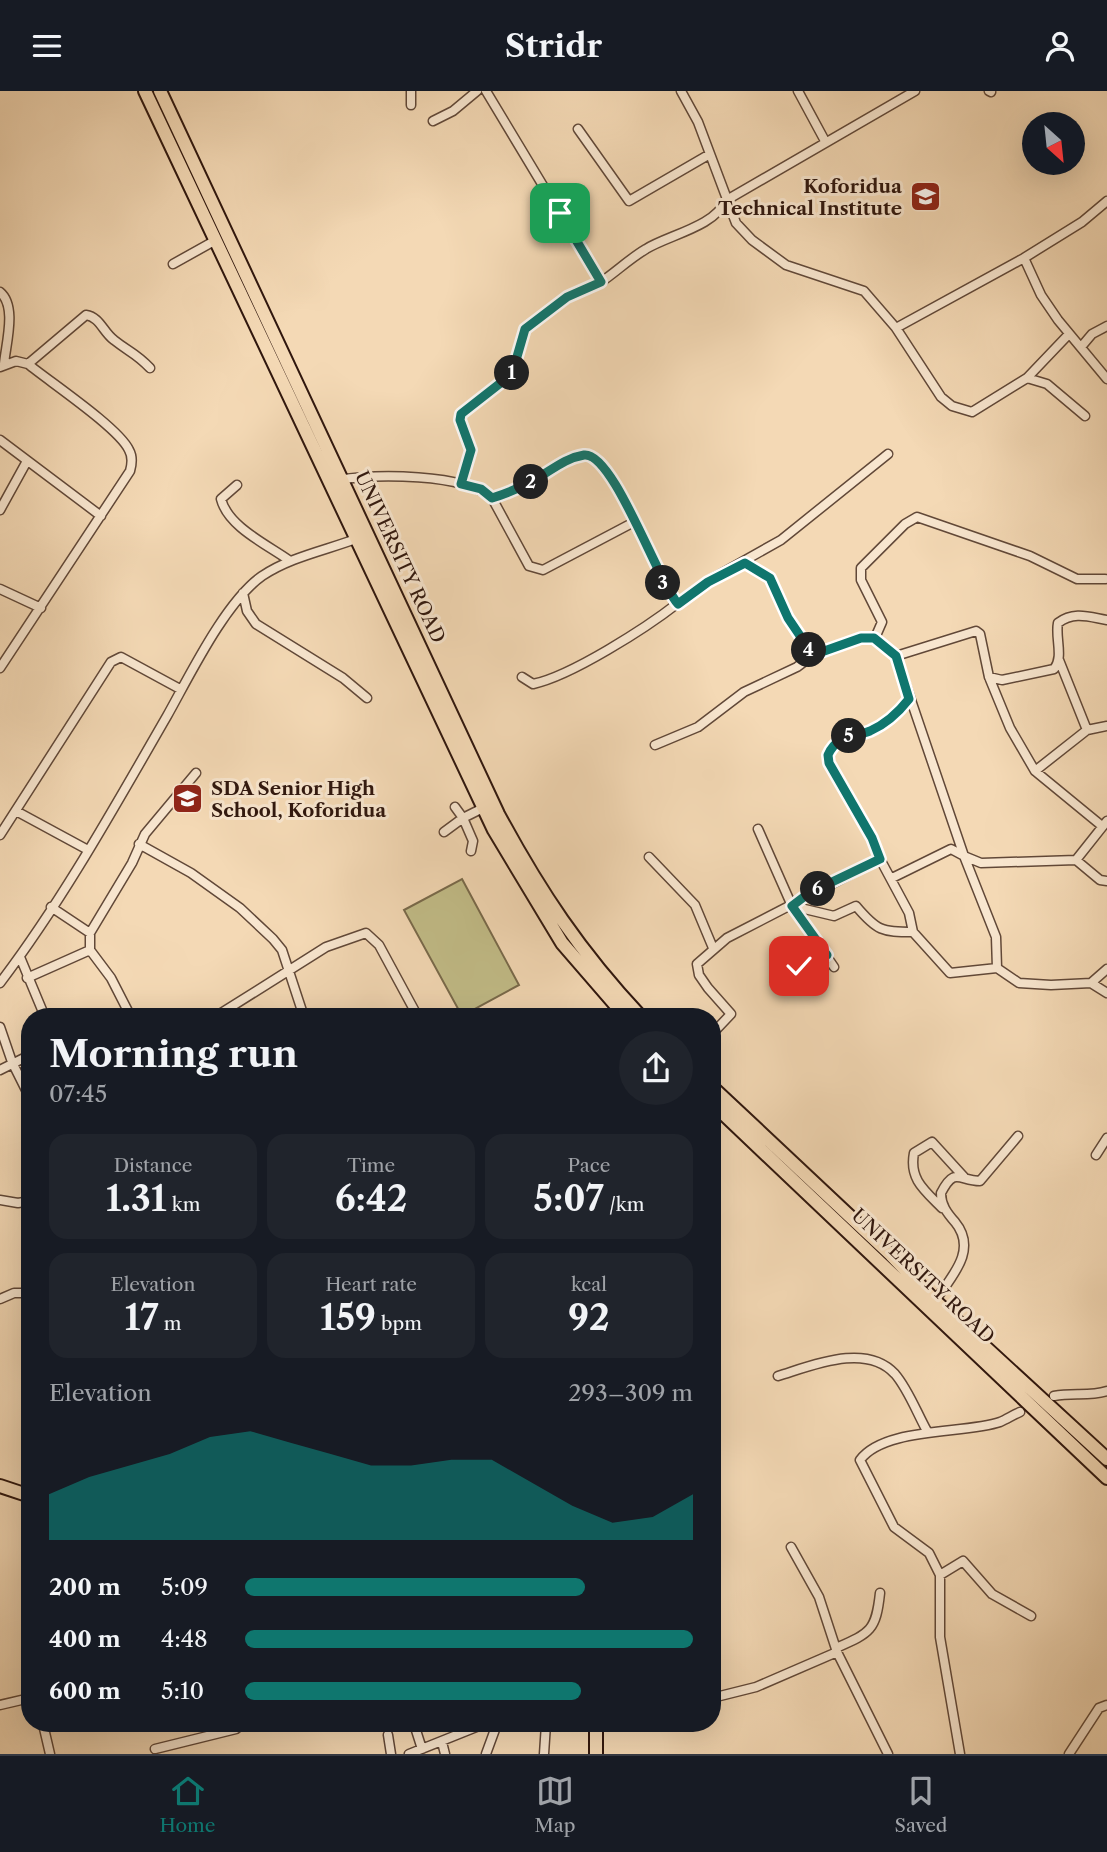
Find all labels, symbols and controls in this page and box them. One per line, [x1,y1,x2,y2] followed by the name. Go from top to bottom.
[505,26,602,65] text: Stridr
[28,27,66,65] icon: menu
[1041,27,1079,65] icon: person
[1022,112,1085,175] north arrow
[1022,112,1085,175] map controls
[718,175,903,220] place label: Koforidua Technical Institute
[908,180,942,214] school or university icon: Koforidua Technical Institute
[530,183,590,243] pin
[541,194,579,232] icon: arrive
[494,355,530,391] pin: 1
[507,361,516,384] text: 1
[514,465,548,499] pin: 2
[350,467,450,647] street label: UNIVERSITY ROAD
[525,470,536,493] text: 2
[646,566,680,601] pin: 3
[657,571,668,594] text: 3
[792,633,826,667] pin: 4
[803,638,814,661] text: 4
[832,719,866,753] pin: 5
[843,724,854,747] text: 5
[211,777,387,822] place label: SDA Senior High School, Koforidua
[171,782,205,816] school or university icon: SDA Senior High School, Koforidua
[800,871,836,907] pin: 6
[812,877,823,900] text: 6
[769,936,829,996] pin
[780,947,818,985] icon: check
[49,1030,298,1077] text: Morning run
[619,1031,693,1105] button: share
[49,1080,107,1108] text: 07:45
[114,1154,192,1177] text: Distance
[347,1154,395,1177] text: Time
[568,1154,610,1177] text: Pace
[106,1177,167,1220] text: 1.31
[335,1177,407,1220] text: 6:42
[534,1177,604,1220] text: 5:07
[167,1193,200,1216] text: km
[604,1193,644,1216] text: /km
[847,1204,999,1348] street label: UNIVERSITY ROAD
[111,1273,195,1296] text: Elevation
[325,1273,417,1296] text: Heart rate
[571,1273,607,1296] text: kcal
[125,1296,159,1339] text: 17
[320,1296,376,1339] text: 159
[568,1296,610,1339] text: 92
[159,1312,181,1335] text: m
[376,1312,422,1335] text: bpm
[49,1379,152,1407] text: Elevation
[568,1379,693,1407] text: 293–309 m
[49,1573,121,1601] text: 200 m
[161,1573,208,1601] text: 5:09
[49,1625,121,1653] text: 400 m
[161,1625,208,1653] text: 4:48
[49,1677,121,1705] text: 600 m
[161,1677,204,1705] text: 5:10
[160,1772,215,1837] tab: Home
[535,1772,575,1837] tab: Map
[895,1772,947,1837] tab: Saved

